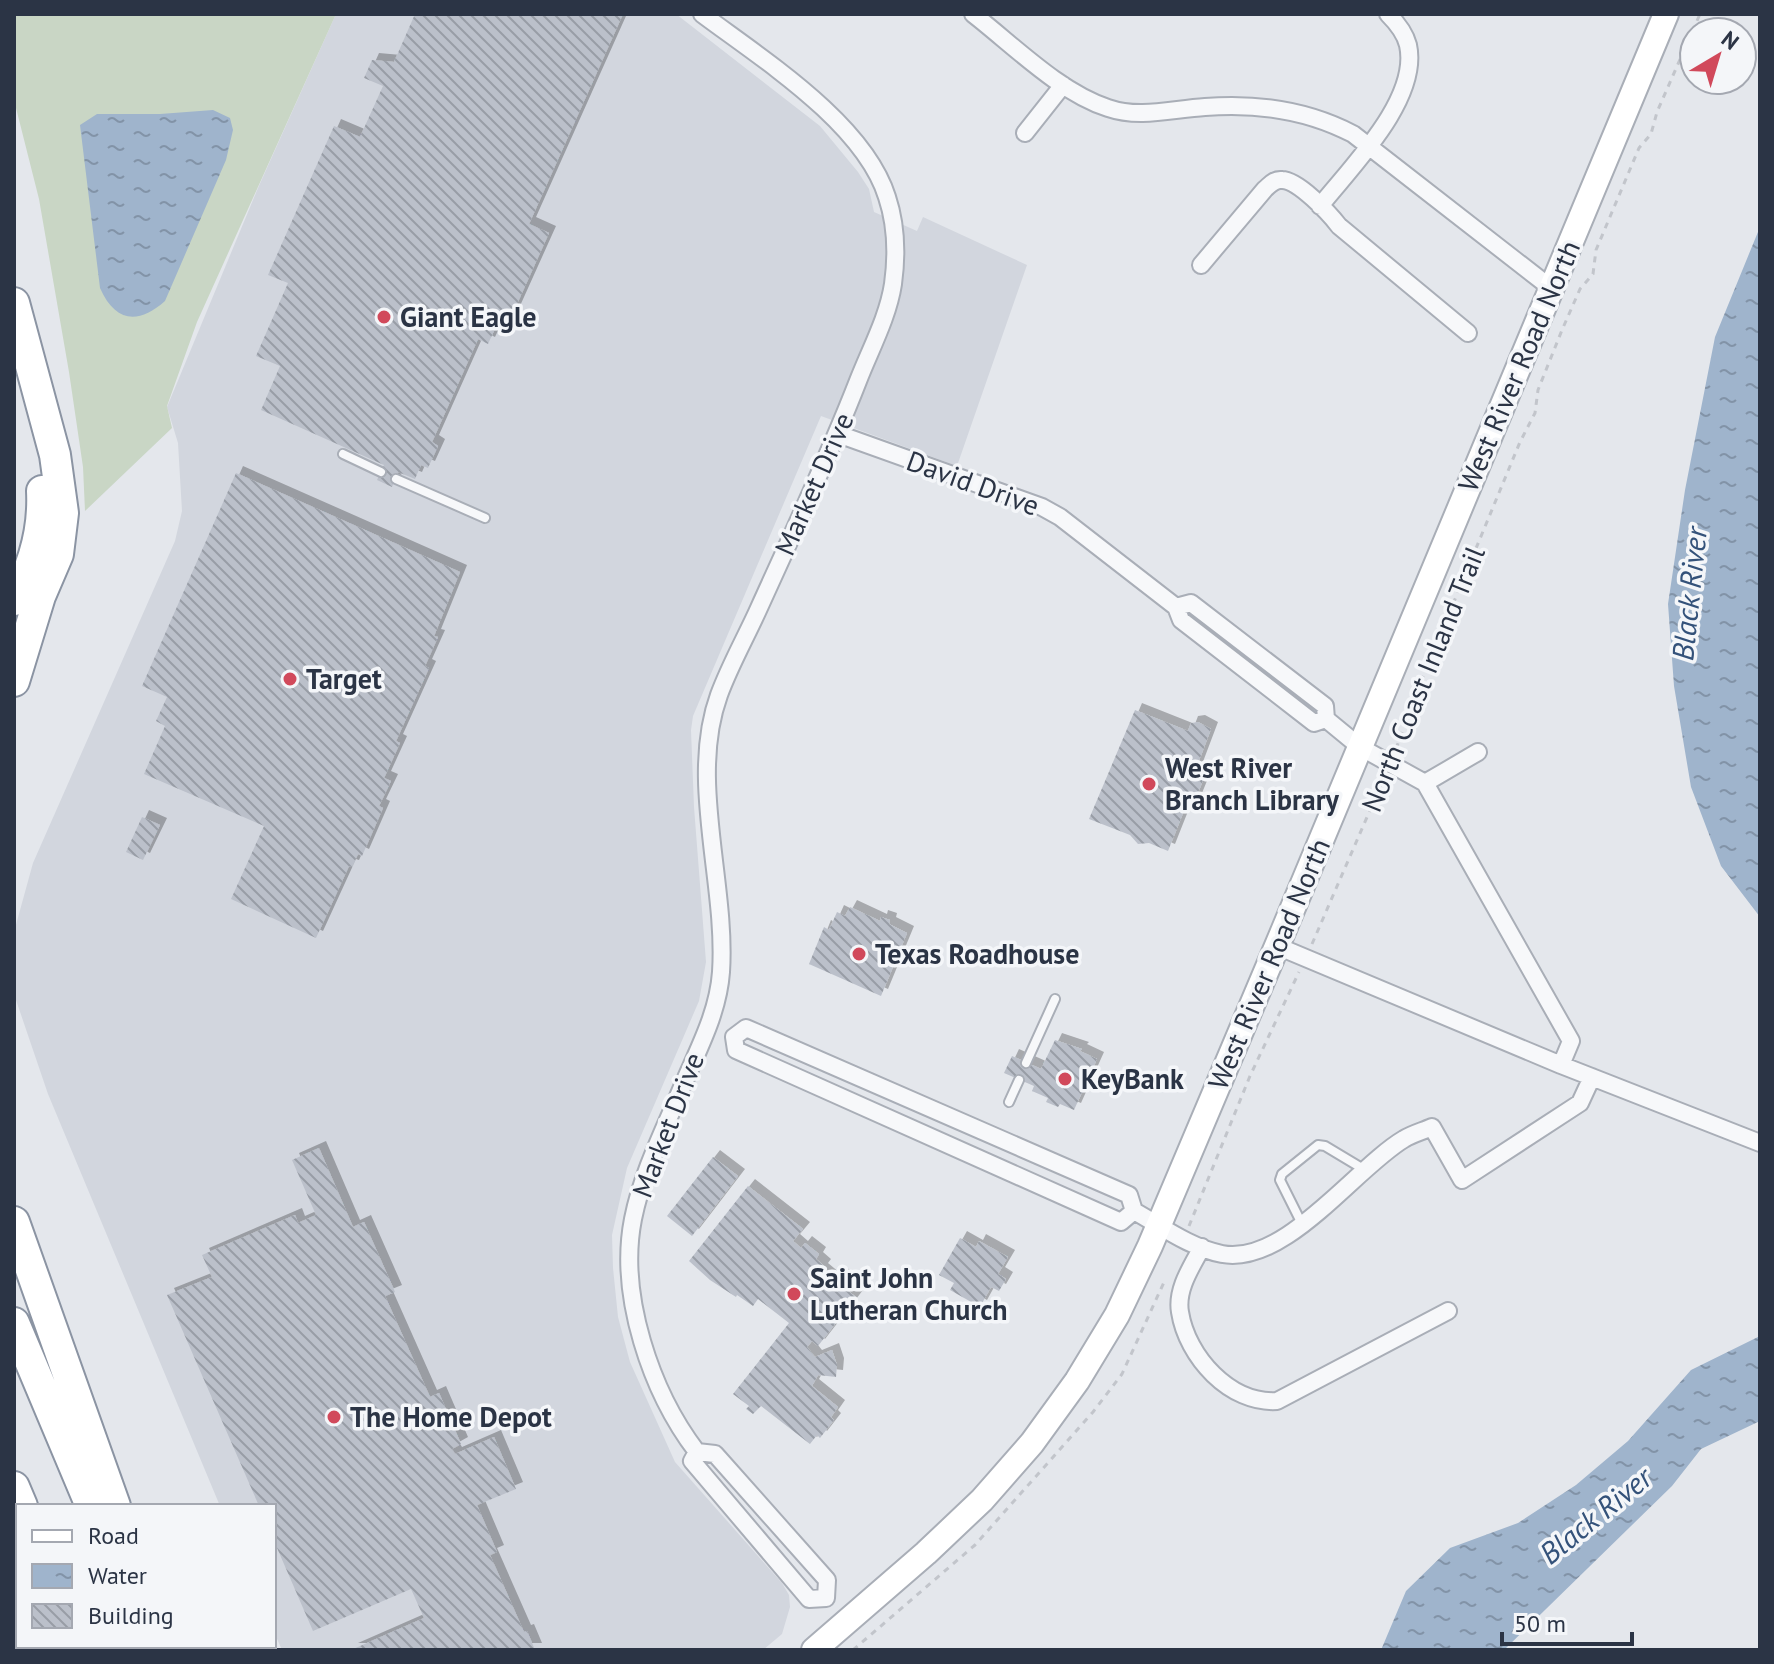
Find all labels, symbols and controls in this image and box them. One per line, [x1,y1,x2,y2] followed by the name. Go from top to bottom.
[1678,16,1758,96] north arrow
[1716,25,1745,56] text: N
[1449,235,1588,497] street label: West River Road North
[400,298,537,335] place label: Giant Eagle
[375,308,393,326] marker: Giant Eagle
[766,407,861,561] street label: Market Drive
[902,441,1045,524] street label: David Drive
[1662,523,1715,662] water label: Black River
[1352,541,1493,817] street label: North Coast Inland Trail
[306,660,382,697] place label: Target
[281,670,299,688] marker: Target
[1165,749,1339,818] place label: West River Branch Library
[1140,775,1158,793] marker: West River Branch Library
[1199,833,1338,1095] street label: West River Road North
[875,935,1079,972] place label: Texas Roadhouse
[850,945,868,963] marker: Texas Roadhouse
[623,1047,712,1203] street label: Market Drive
[1081,1060,1184,1097] place label: KeyBank
[1056,1070,1074,1088] marker: KeyBank
[810,1259,1008,1328] place label: Saint John Lutheran Church
[785,1285,803,1303] marker: Saint John Lutheran Church
[350,1398,552,1435] place label: The Home Depot
[325,1408,343,1426] marker: The Home Depot
[1531,1456,1661,1572] water label: Black River
[16,1504,276,1648] legend
[88,1520,139,1551] text: Road
[88,1560,147,1591] text: Water
[1502,1596,1632,1646] scale bar
[88,1600,174,1631] text: Building
[1514,1608,1566,1639] text: 50 m

